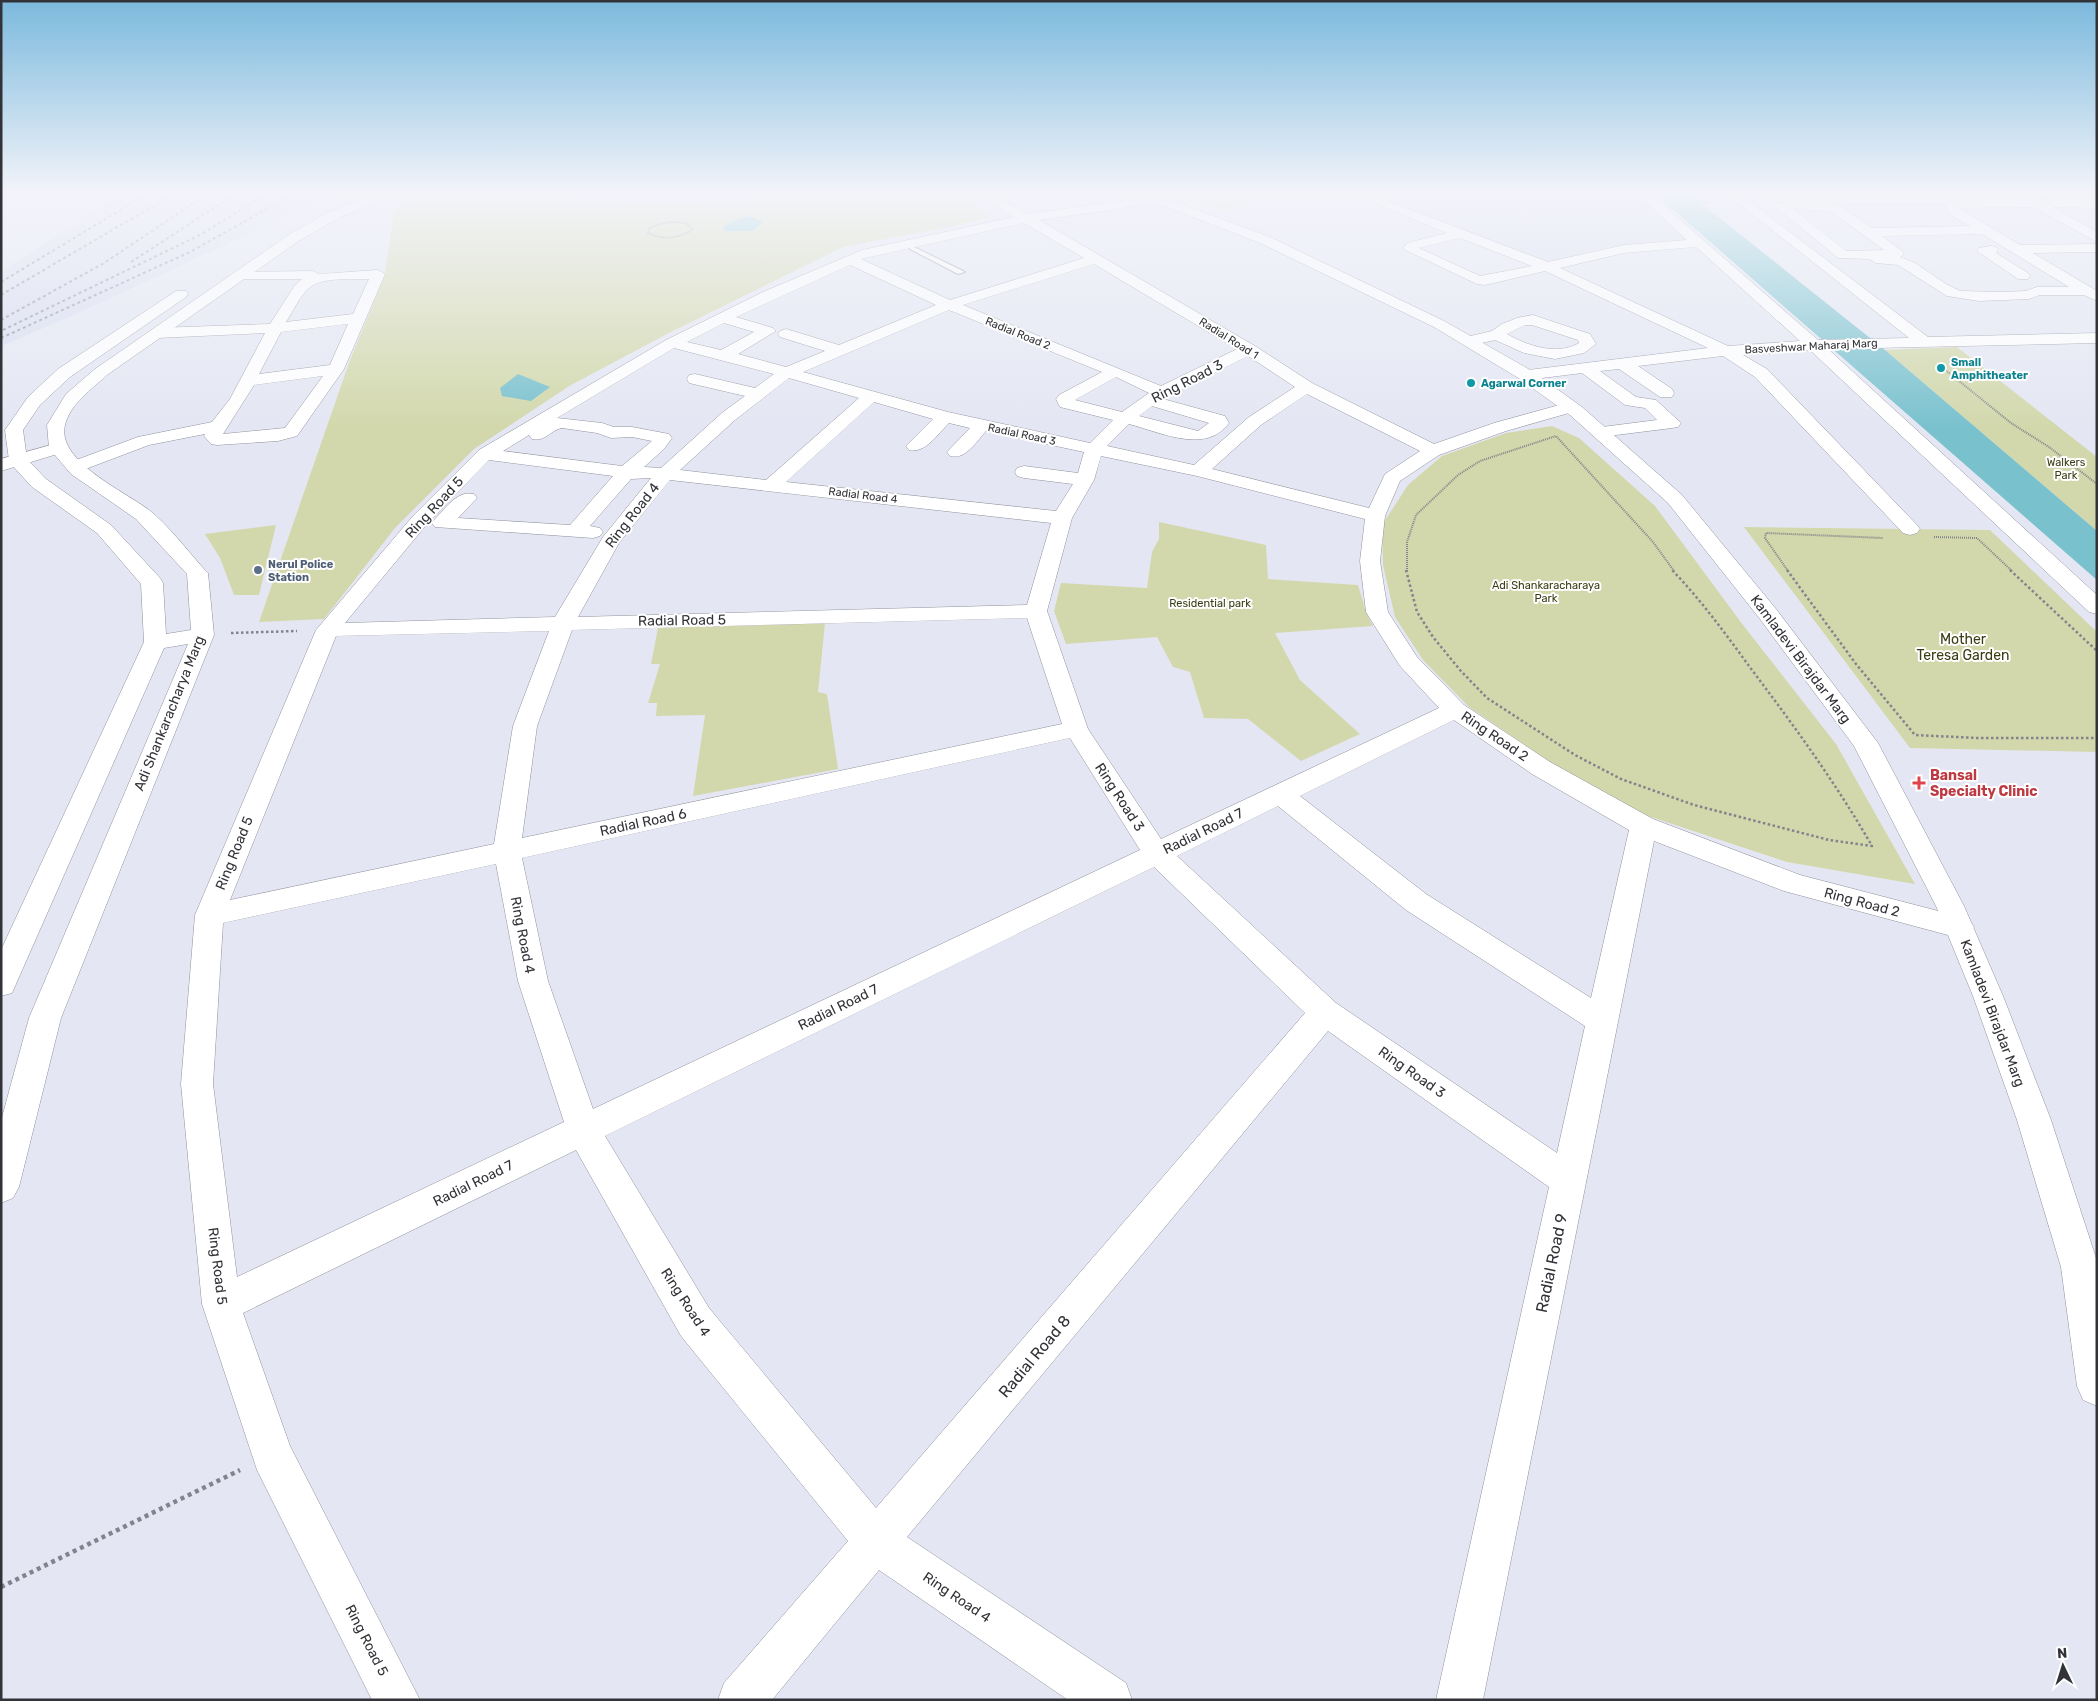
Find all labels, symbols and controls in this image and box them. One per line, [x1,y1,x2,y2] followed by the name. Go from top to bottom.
[983,314,1052,352] street label: Radial Road 2
[1197,315,1261,362] street label: Radial Road 1
[1744,337,1878,356] street label: Basveshwar Maharaj Marg
[1149,356,1226,407] street label: Ring Road 3
[1951,356,2028,382] place label: Small Amphitheater
[1935,362,1947,374] marker: Small Amphitheater
[1465,377,1477,389] marker: Agarwal Corner
[1481,377,1566,390] place label: Agarwal Corner
[987,421,1058,448] street label: Radial Road 3
[2047,456,2086,482] park label: Walkers Park
[402,473,467,542] street label: Ring Road 5
[602,479,663,551] street label: Ring Road 4
[828,485,898,506] street label: Radial Road 4
[268,558,334,584] place label: Nerul Police Station
[252,564,264,576] marker: Nerul Police Station
[1492,579,1600,605] park label: Adi Shankaracharaya Park
[1747,592,1854,727] street label: Kamladevi Birajdar Marg
[1169,597,1251,610] park label: Residential park
[638,611,726,630] street label: Radial Road 5
[1916,631,2010,664] park label: Mother Teresa Garden
[131,633,208,793] street label: Adi Shankaracharya Marg
[1458,708,1532,765] street label: Ring Road 2
[1091,760,1148,835] street label: Ring Road 3
[1930,767,2038,800] place label: Bansal Specialty Clinic
[1912,776,1926,790] marker: Bansal Specialty Clinic
[598,805,688,840] street label: Radial Road 6
[1160,805,1246,858] street label: Radial Road 7
[212,814,257,892] street label: Ring Road 5
[1822,884,1902,921] street label: Ring Road 2
[507,895,538,975] street label: Ring Road 4
[1957,937,2028,1089] street label: Kamladevi Birajdar Marg
[795,981,881,1034] street label: Radial Road 7
[1375,1043,1448,1102] street label: Ring Road 3
[430,1157,516,1210] street label: Radial Road 7
[1532,1212,1571,1314] street label: Radial Road 9
[204,1226,231,1306] street label: Ring Road 5
[657,1265,714,1340] street label: Ring Road 4
[995,1311,1074,1401] street label: Radial Road 8
[920,1569,994,1626] street label: Ring Road 4
[341,1602,392,1679] street label: Ring Road 5
[2038,1641,2088,1691] north arrow
[2057,1645,2068,1662] text: N

